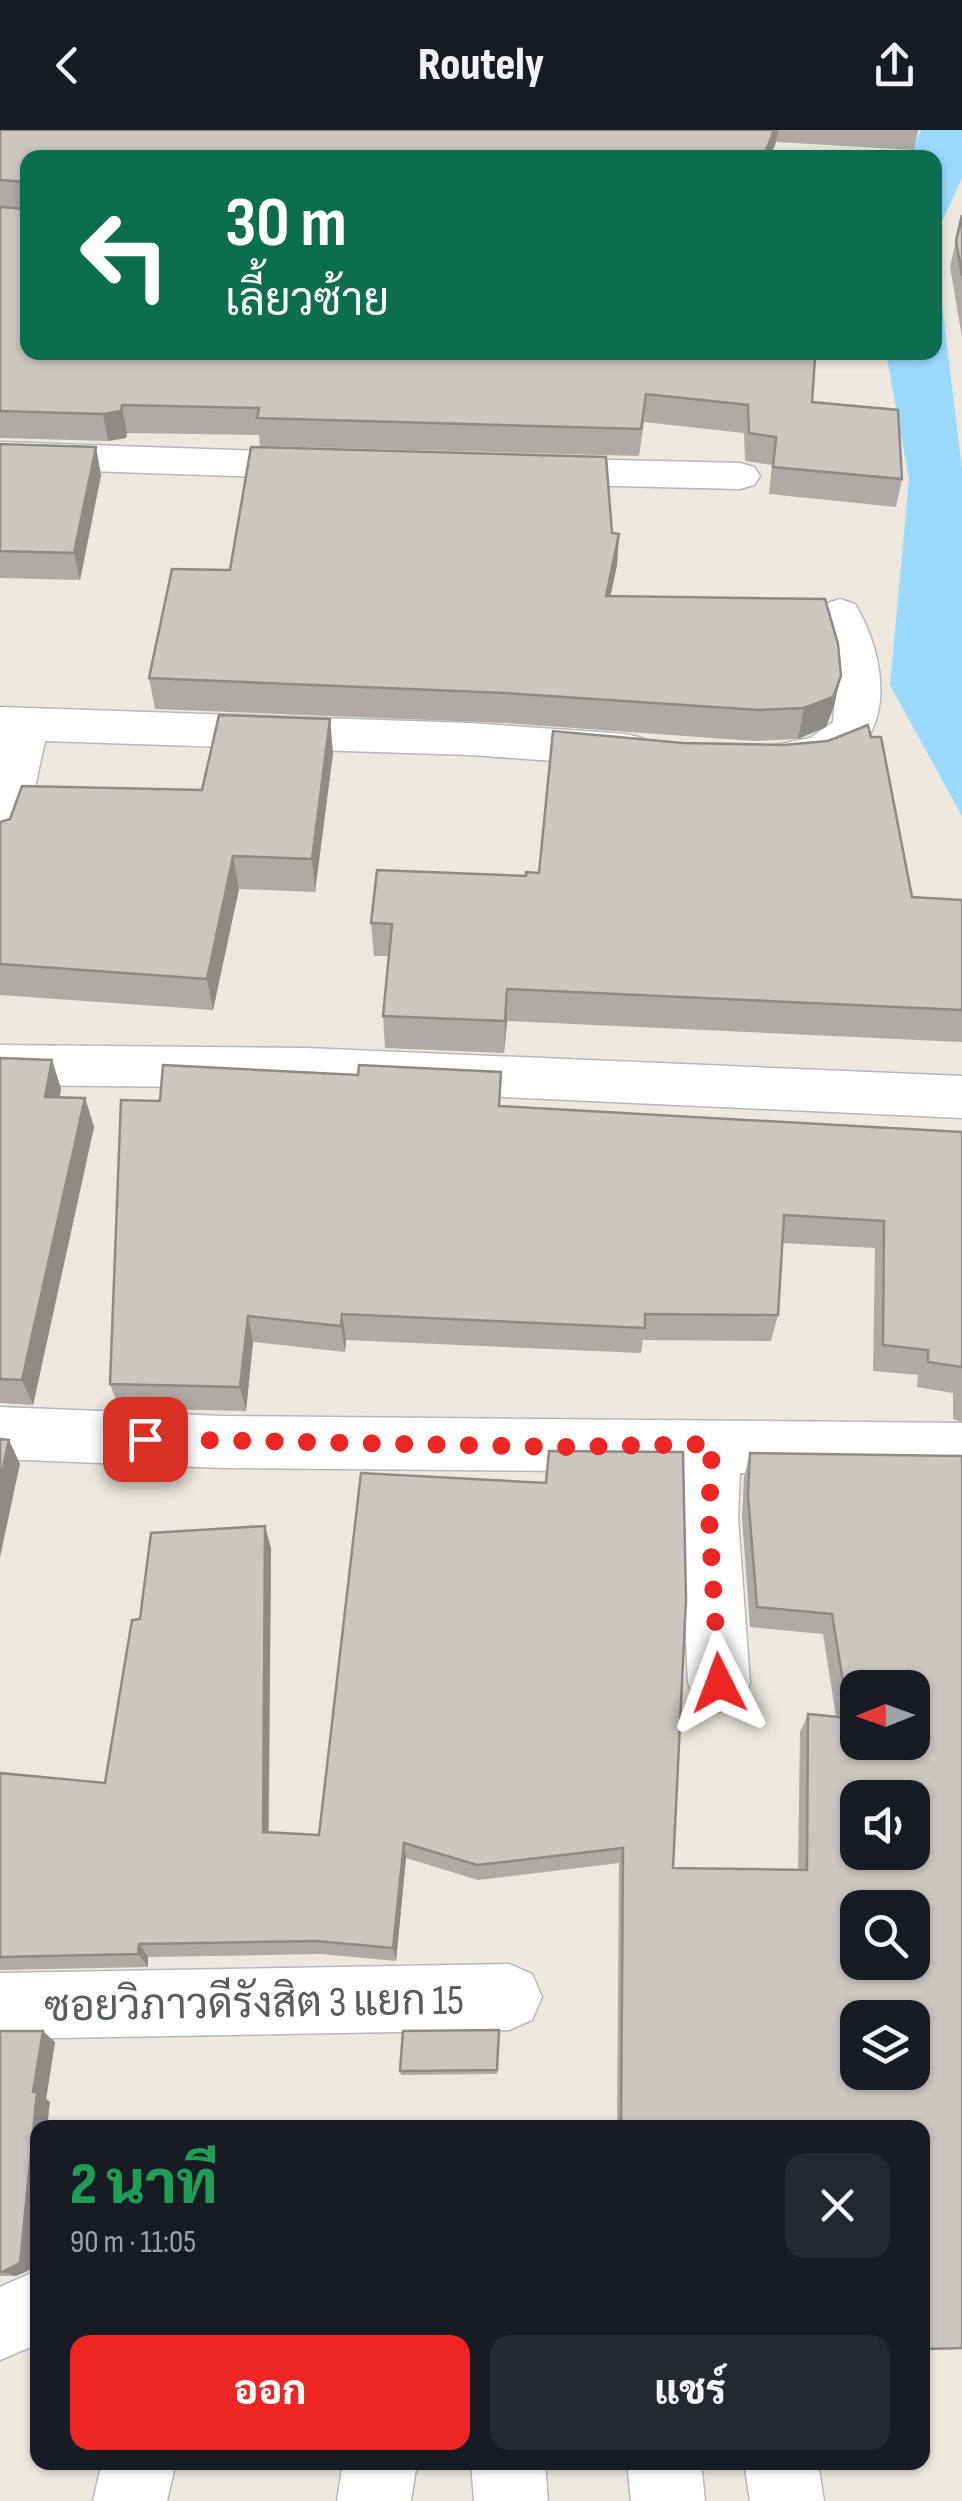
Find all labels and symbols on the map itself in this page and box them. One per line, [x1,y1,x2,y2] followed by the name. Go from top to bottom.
[103,1397,188,1482] pin
[667,1631,771,1735] position arrow
[840,1670,930,1760] north arrow
[44,1972,464,2034] street label: ซอยวิภาวดีรังสิต 3 แยก 15

